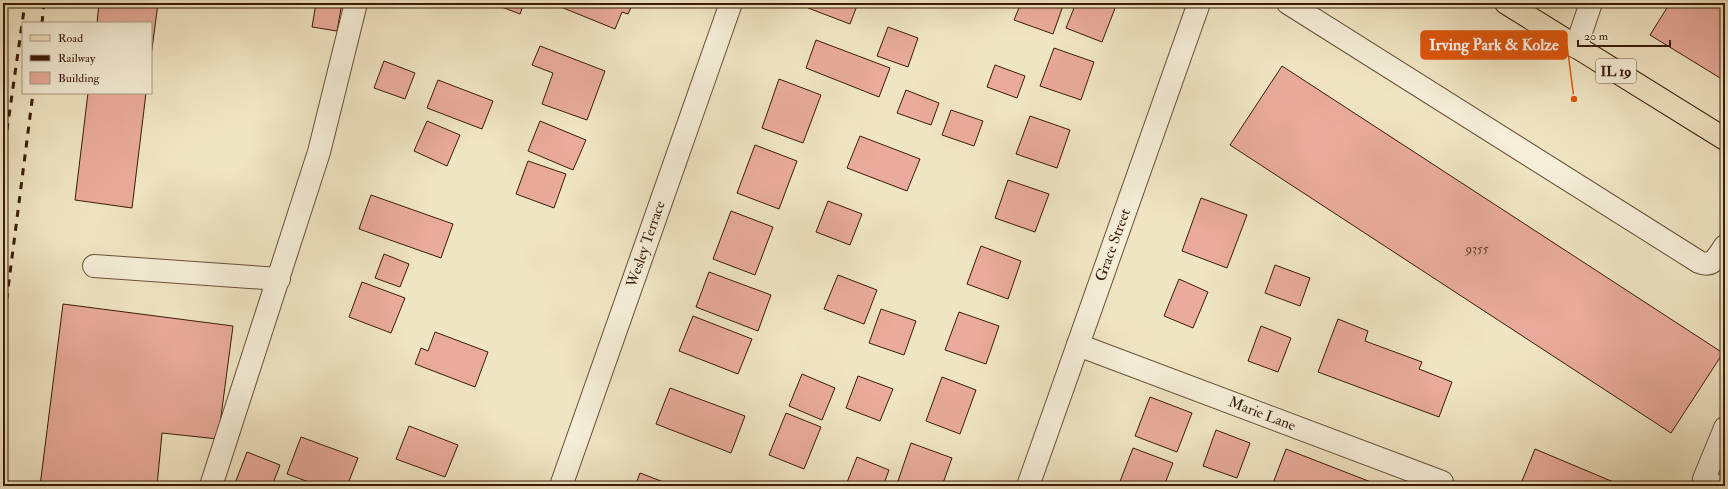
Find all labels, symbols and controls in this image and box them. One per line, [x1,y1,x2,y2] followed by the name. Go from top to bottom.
[22,22,152,94] legend
[1578,22,1670,48] scale bar
[1584,29,1609,44] text: 20 m
[58,31,83,46] text: Road
[1421,31,1567,59] callout: Irving Park & Kolze
[1429,35,1559,56] text: Irving Park & Kolze
[58,51,96,66] text: Railway
[1596,59,1636,83] road number: IL 19
[58,71,101,86] text: Building
[622,198,670,291] street label: Wesley Terrace
[1091,206,1135,284] street label: Grace Street
[1464,241,1489,257] house number: 9355
[1226,392,1298,436] street label: Marie Lane

